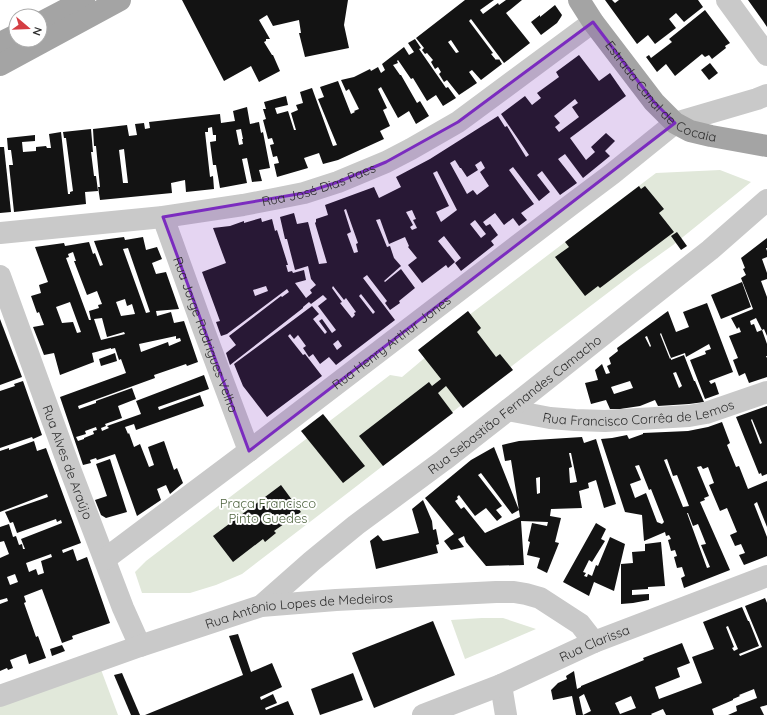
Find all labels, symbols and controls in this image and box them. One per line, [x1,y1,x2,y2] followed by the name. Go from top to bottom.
[8,8,48,48] north arrow
[30,25,45,37] text: N
[602,37,718,145] street label: Estrada Canal de Cocaia
[260,159,378,209] street label: Rua José Dias Paes
[170,254,242,415] street label: Rua Jorge Rodrigues Velho
[329,292,454,393] street label: Rua Henry Arthur Jones
[425,331,604,477] street label: Rua Sebastião Fernandes Camacho
[542,396,736,429] street label: Rua Francisco Corrêa de Lemos
[39,403,96,522] street label: Rua Alves de Araújo
[220,495,316,526] park label: Praça Francisco Pinto Guedes
[203,589,393,632] street label: Rua Antônio Lopes de Medeiros
[557,621,632,665] street label: Rua Clarissa

